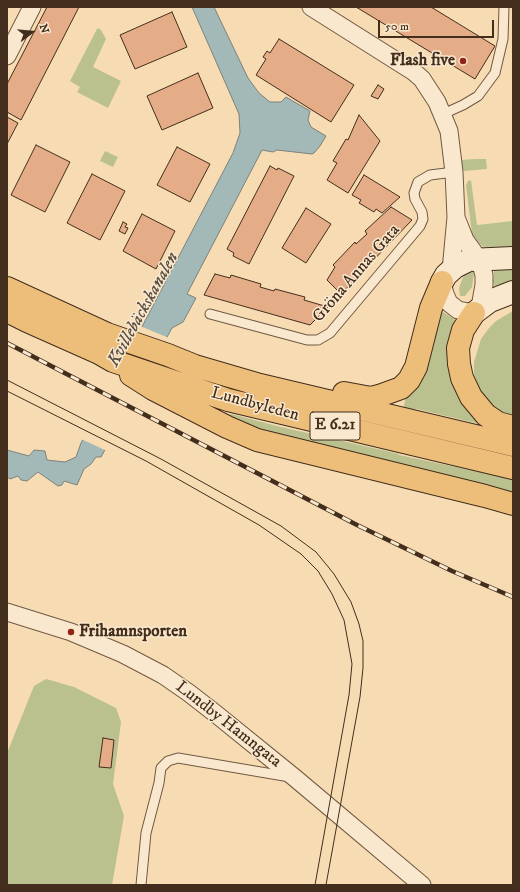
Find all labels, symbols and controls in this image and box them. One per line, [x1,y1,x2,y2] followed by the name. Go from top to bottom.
[12,12,52,52] north arrow
[380,12,496,38] scale bar
[385,19,409,34] text: 50 m
[36,22,52,35] text: N
[390,51,455,71] place label: Flash five
[458,56,468,66] marker: Flash five
[309,221,405,327] street label: Gröna Annas Gata
[104,249,184,371] water label: Kvillebäckskanalen
[209,384,301,426] street label: Lundbyleden
[310,412,360,440] road number: E 6.21
[79,622,187,642] place label: Frihamnsporten
[66,627,76,637] marker: Frihamnsporten
[171,677,285,773] street label: Lundby Hamngata

